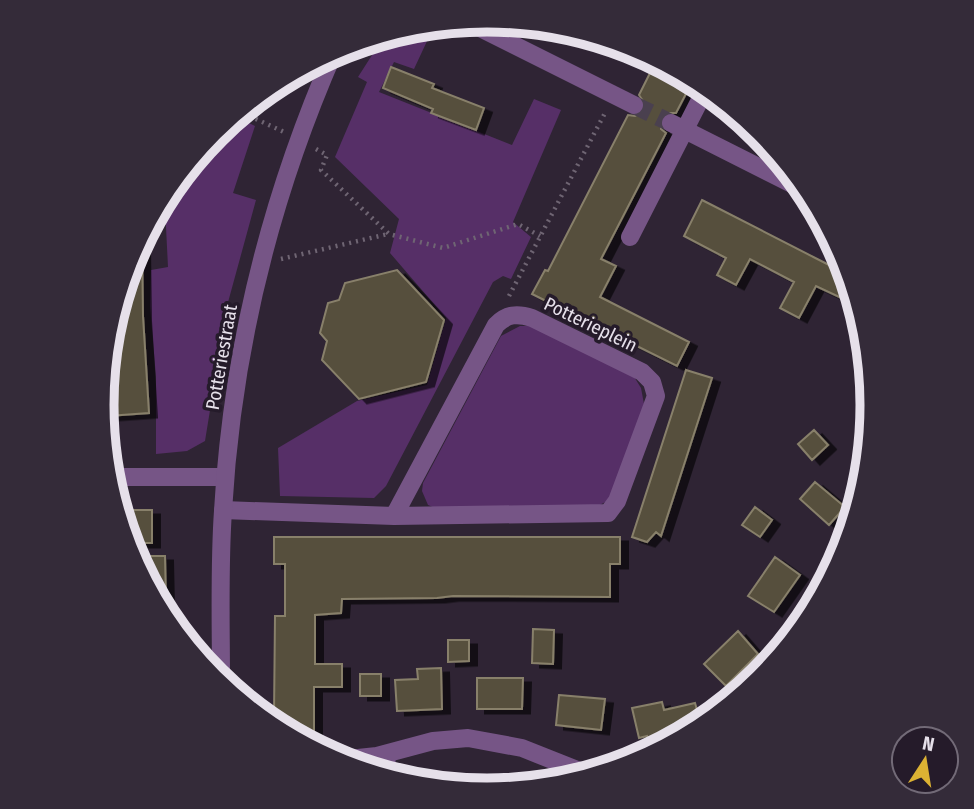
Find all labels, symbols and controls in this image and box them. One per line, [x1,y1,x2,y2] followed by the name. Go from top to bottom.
[540,292,641,357] street label: Potterieplein
[201,302,242,412] street label: Potteriestraat
[890,725,960,795] north arrow
[920,731,936,756] text: N

